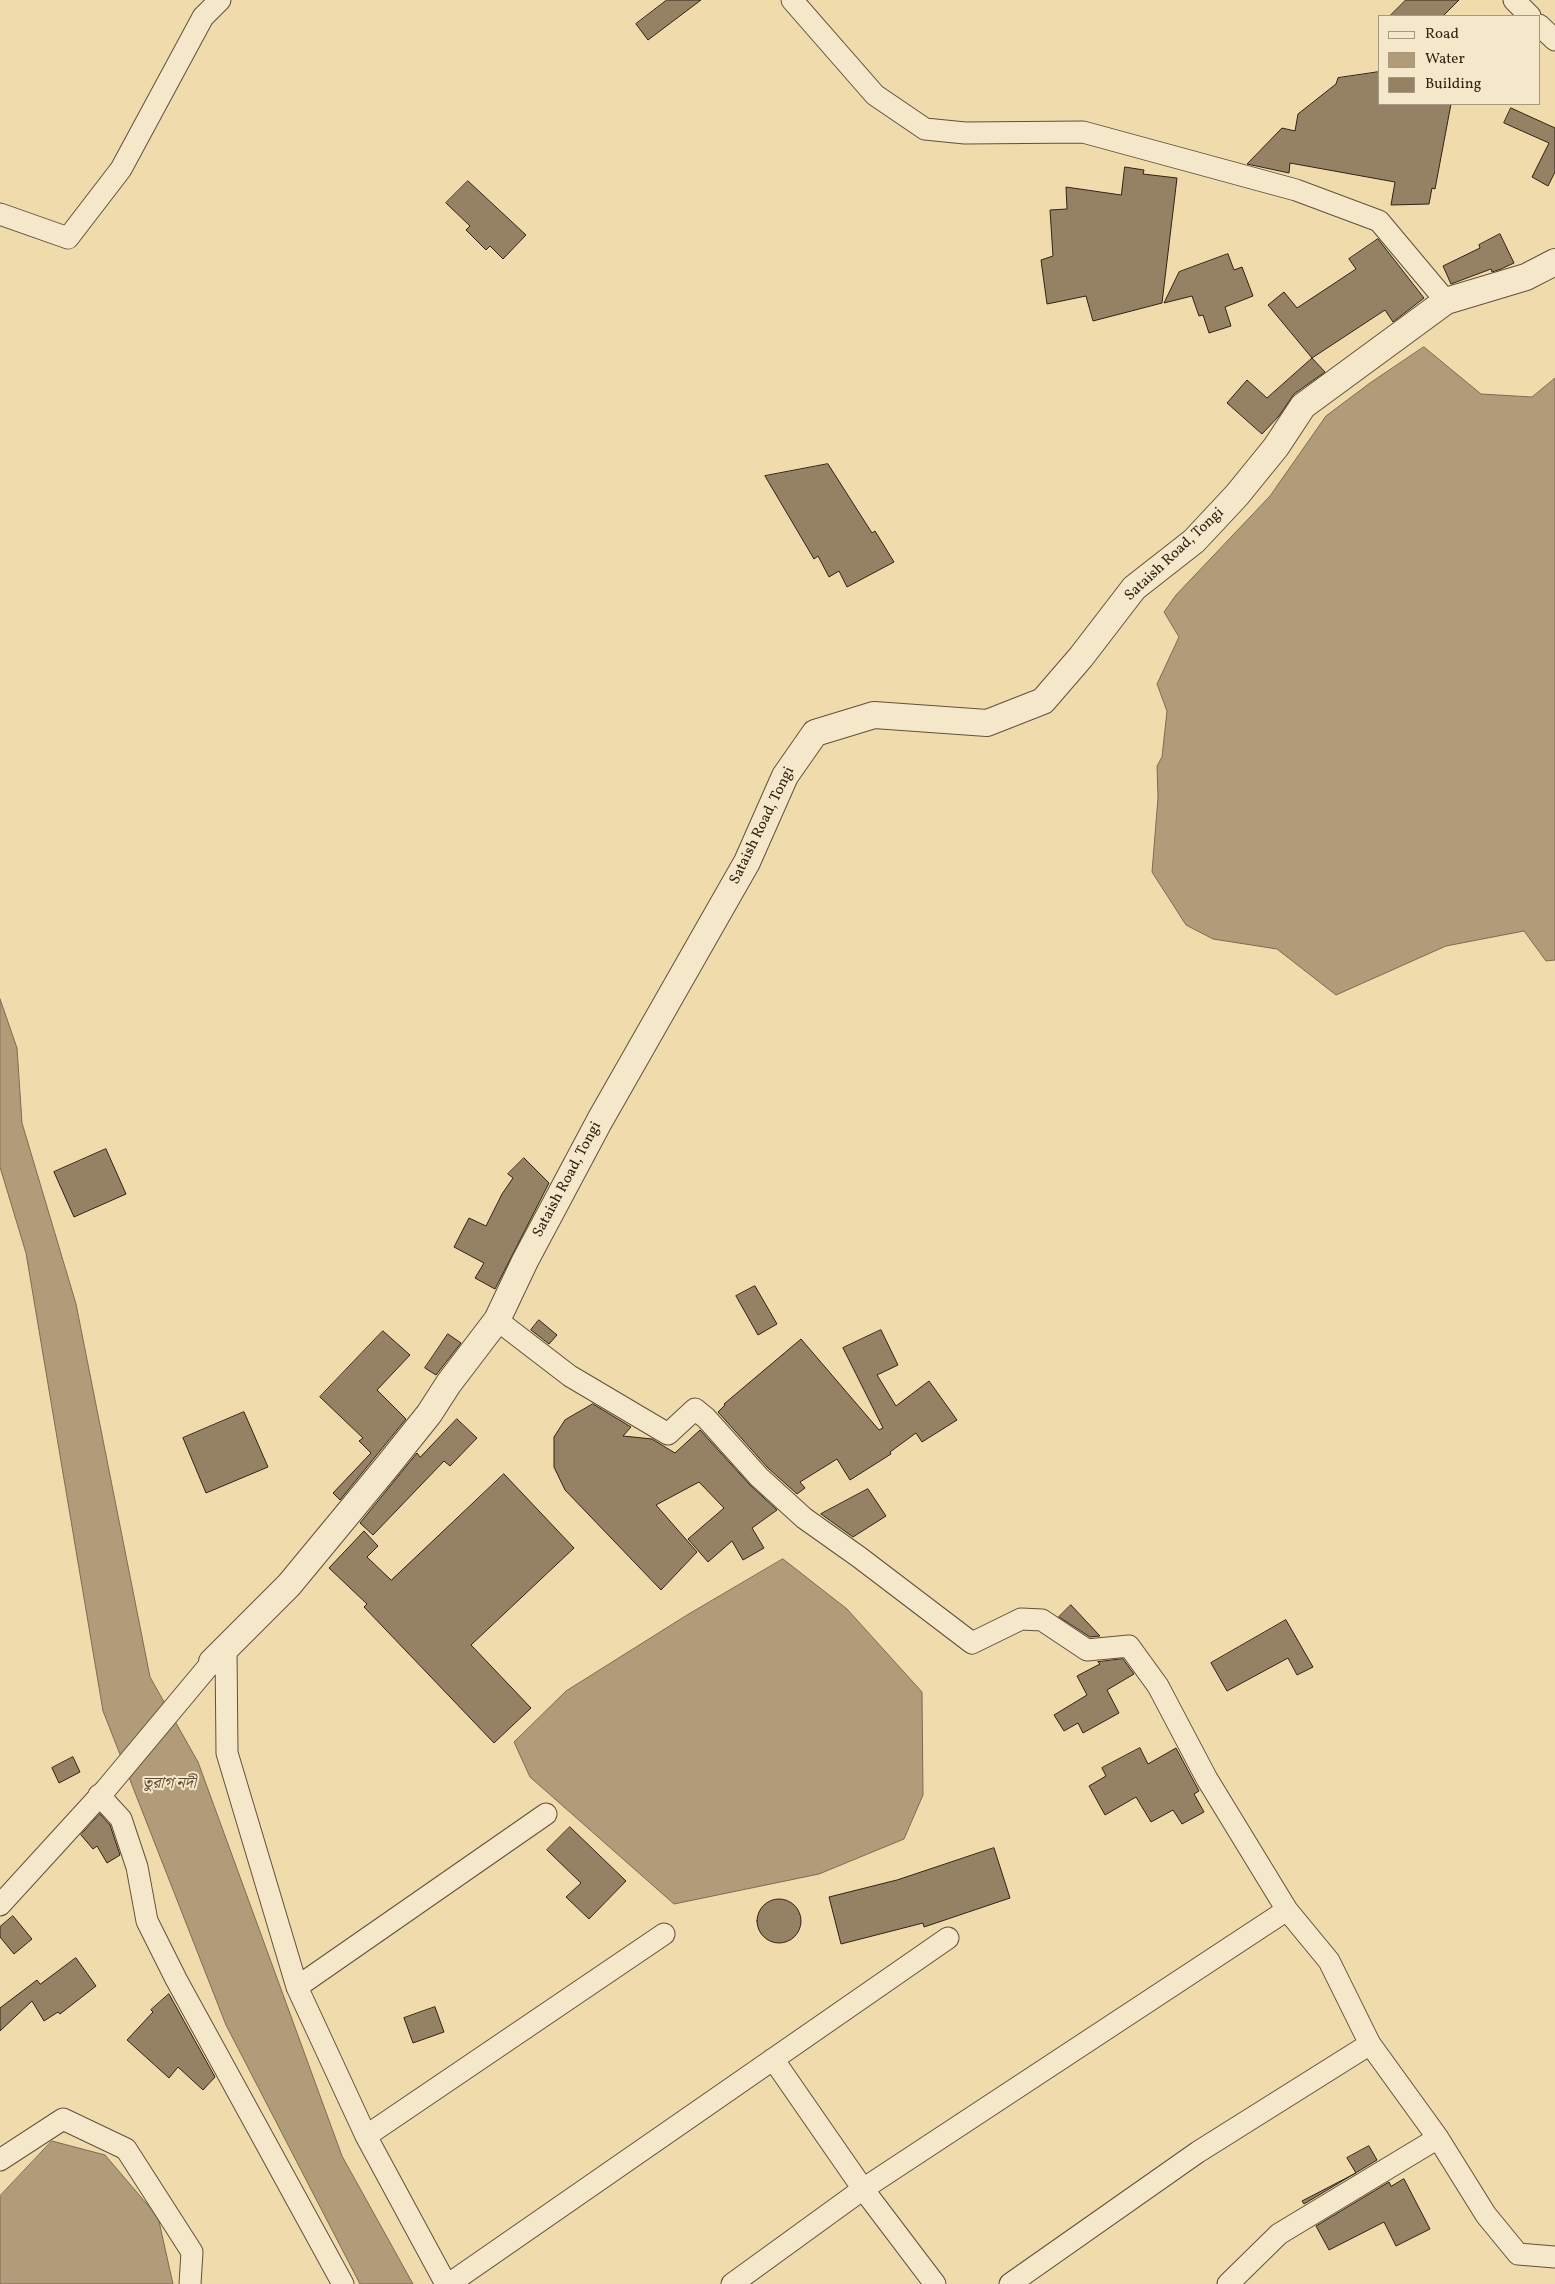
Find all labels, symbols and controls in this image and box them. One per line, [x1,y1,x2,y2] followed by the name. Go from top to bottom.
[1378,15,1540,105] legend
[1425,24,1459,45] text: Road
[1425,49,1465,70] text: Water
[1425,74,1481,95] text: Building
[1122,505,1228,605] street label: Sataish Road, Tongi
[727,764,799,888] street label: Sataish Road, Tongi
[530,1119,606,1241] street label: Sataish Road, Tongi
[142,1775,196,1795] water label: তুরাগ নদী

